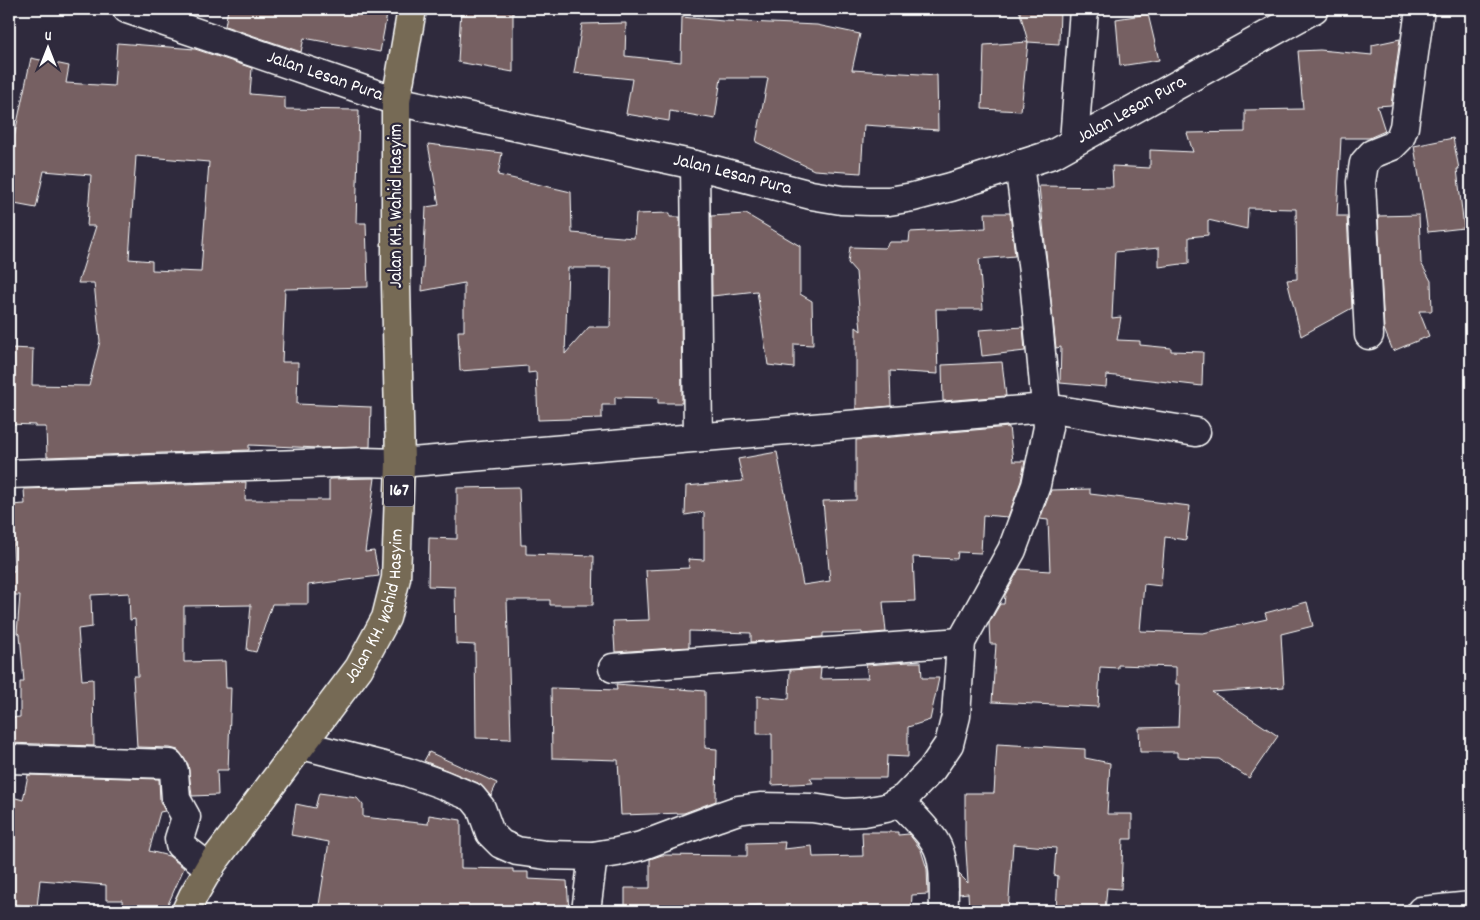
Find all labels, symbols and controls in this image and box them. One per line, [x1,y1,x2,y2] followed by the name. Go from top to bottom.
[22,22,72,72] north arrow
[45,27,52,47] text: U
[263,44,388,109] street label: Jalan Lesan Pura
[1072,69,1192,152] street label: Jalan Lesan Pura
[384,124,411,288] street label: Jalan KH. Wahid Hasyim
[671,147,796,203] street label: Jalan Lesan Pura
[384,476,414,506] road number: 167
[338,528,411,690] street label: Jalan KH. Wahid Hasyim

